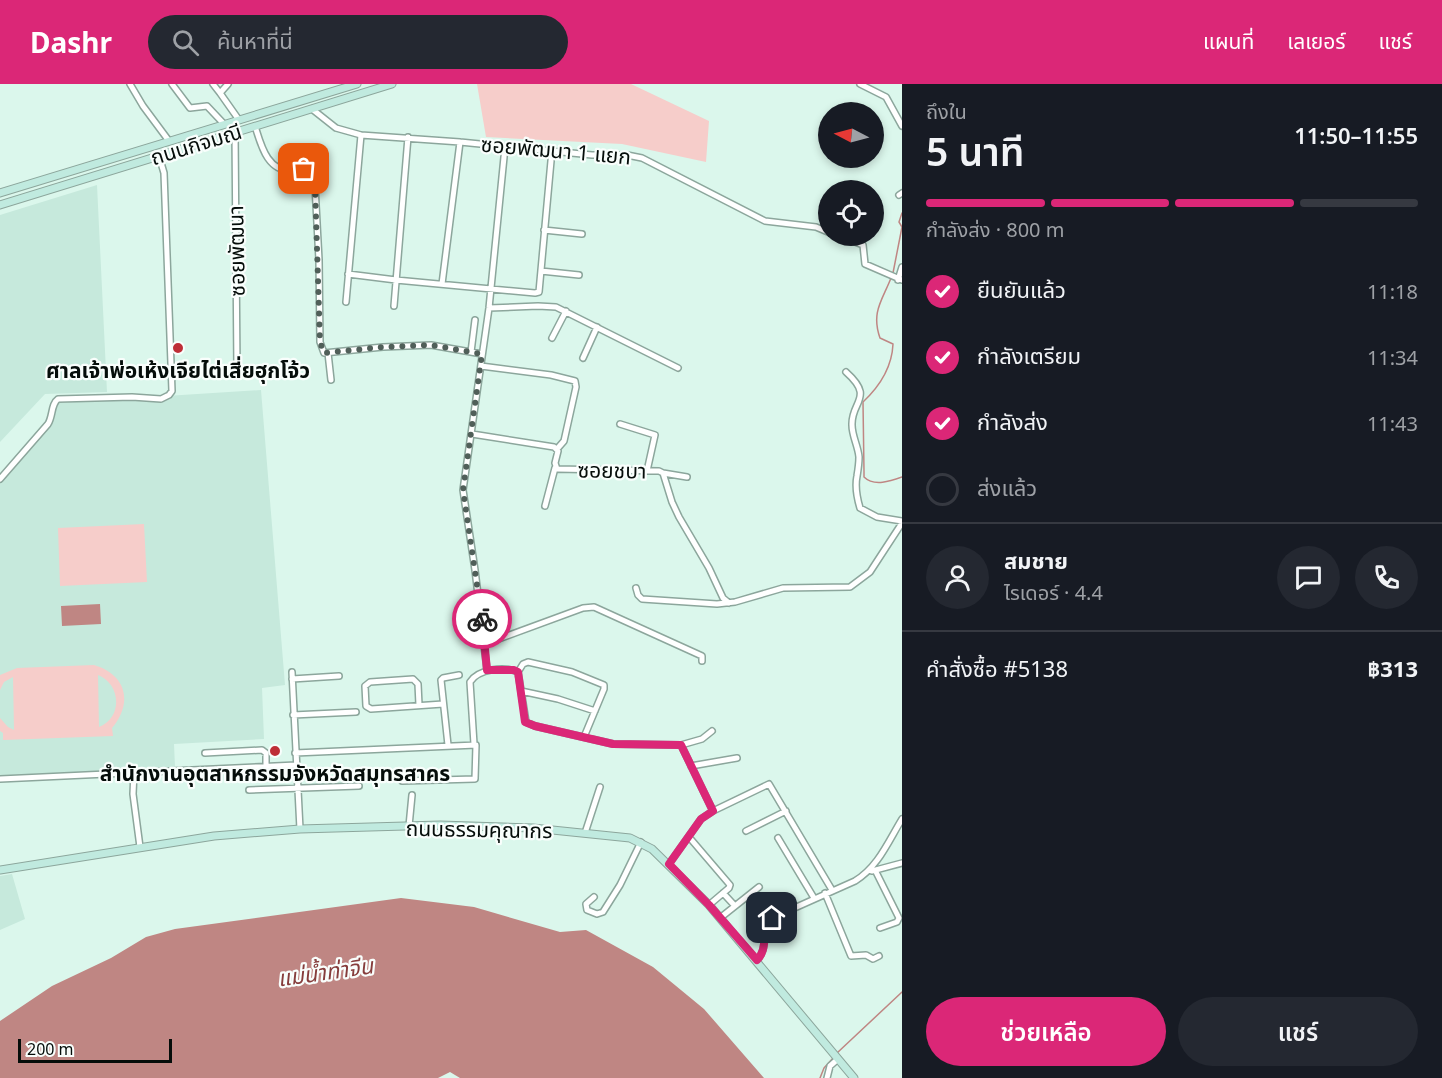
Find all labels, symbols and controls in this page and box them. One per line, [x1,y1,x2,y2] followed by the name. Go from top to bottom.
[148,15,568,69] search box
[30,23,112,61] text: Dashr
[217,25,293,55] text: ค้นหาที่นี่
[169,26,202,59] icon: search
[1203,27,1254,55] text: แผนที่
[1287,27,1346,55] text: เลเยอร์
[1379,27,1412,55] text: แชร์
[926,98,967,125] text: ถึงใน
[818,102,884,168] north arrow
[818,102,884,246] map controls
[147,117,245,171] street label: ถนนกิจมณี
[1294,120,1418,150] text: 11:50–11:55
[926,124,1024,177] text: 5 นาที
[480,129,632,171] street label: ซอยพัฒนา 1 แยก
[278,143,329,194] pin
[287,152,320,185] icon: bag
[818,180,884,246] button: locate
[221,205,251,297] street label: ซอยพัฒนา
[926,216,1064,243] text: กำลังส่ง · 800 m
[977,274,1066,304] text: ยืนยันแล้ว
[926,275,959,308] icon: check
[1367,278,1418,305] text: 11:18
[977,340,1081,370] text: กำลังเตรียม
[171,341,185,355] marker: ศาลเจ้าพ่อเห้งเจียไต่เสี่ยฮุกโจ้ว
[926,341,959,374] icon: check
[1367,344,1418,371] text: 11:34
[46,356,310,384] place label: ศาลเจ้าพ่อเห้งเจียไต่เสี่ยฮุกโจ้ว
[977,406,1048,436] text: กำลังส่ง
[926,407,959,440] icon: check
[1367,410,1418,437] text: 11:43
[577,455,647,485] street label: ซอยชบา
[977,472,1037,502] text: ส่งแล้ว
[1004,545,1068,575] text: สมชาย
[926,546,989,609] button: person
[1277,546,1340,609] button: chat
[1355,546,1418,609] button: phone
[1004,579,1103,606] text: ไรเดอร์ · 4.4
[452,589,512,649] courier
[466,603,499,636] icon: bike
[926,653,1068,683] text: คำสั่งซื้อ #5138
[1367,653,1418,683] text: ฿313
[268,744,282,758] marker: สำนักงานอุตสาหกรรมจังหวัดสมุทรสาคร
[100,759,450,787] place label: สำนักงานอุตสาหกรรมจังหวัดสมุทรสาคร
[405,814,553,844] street label: ถนนธรรมคุณากร
[746,892,797,943] pin
[755,901,788,934] icon: home
[275,949,376,993] water label: แม่น้ำท่าจีน
[926,997,1166,1066] button: ช่วยเหลือ
[1178,997,1418,1066] button: แชร์
[18,1036,172,1064] scale bar
[27,1038,74,1060] text: 200 m

